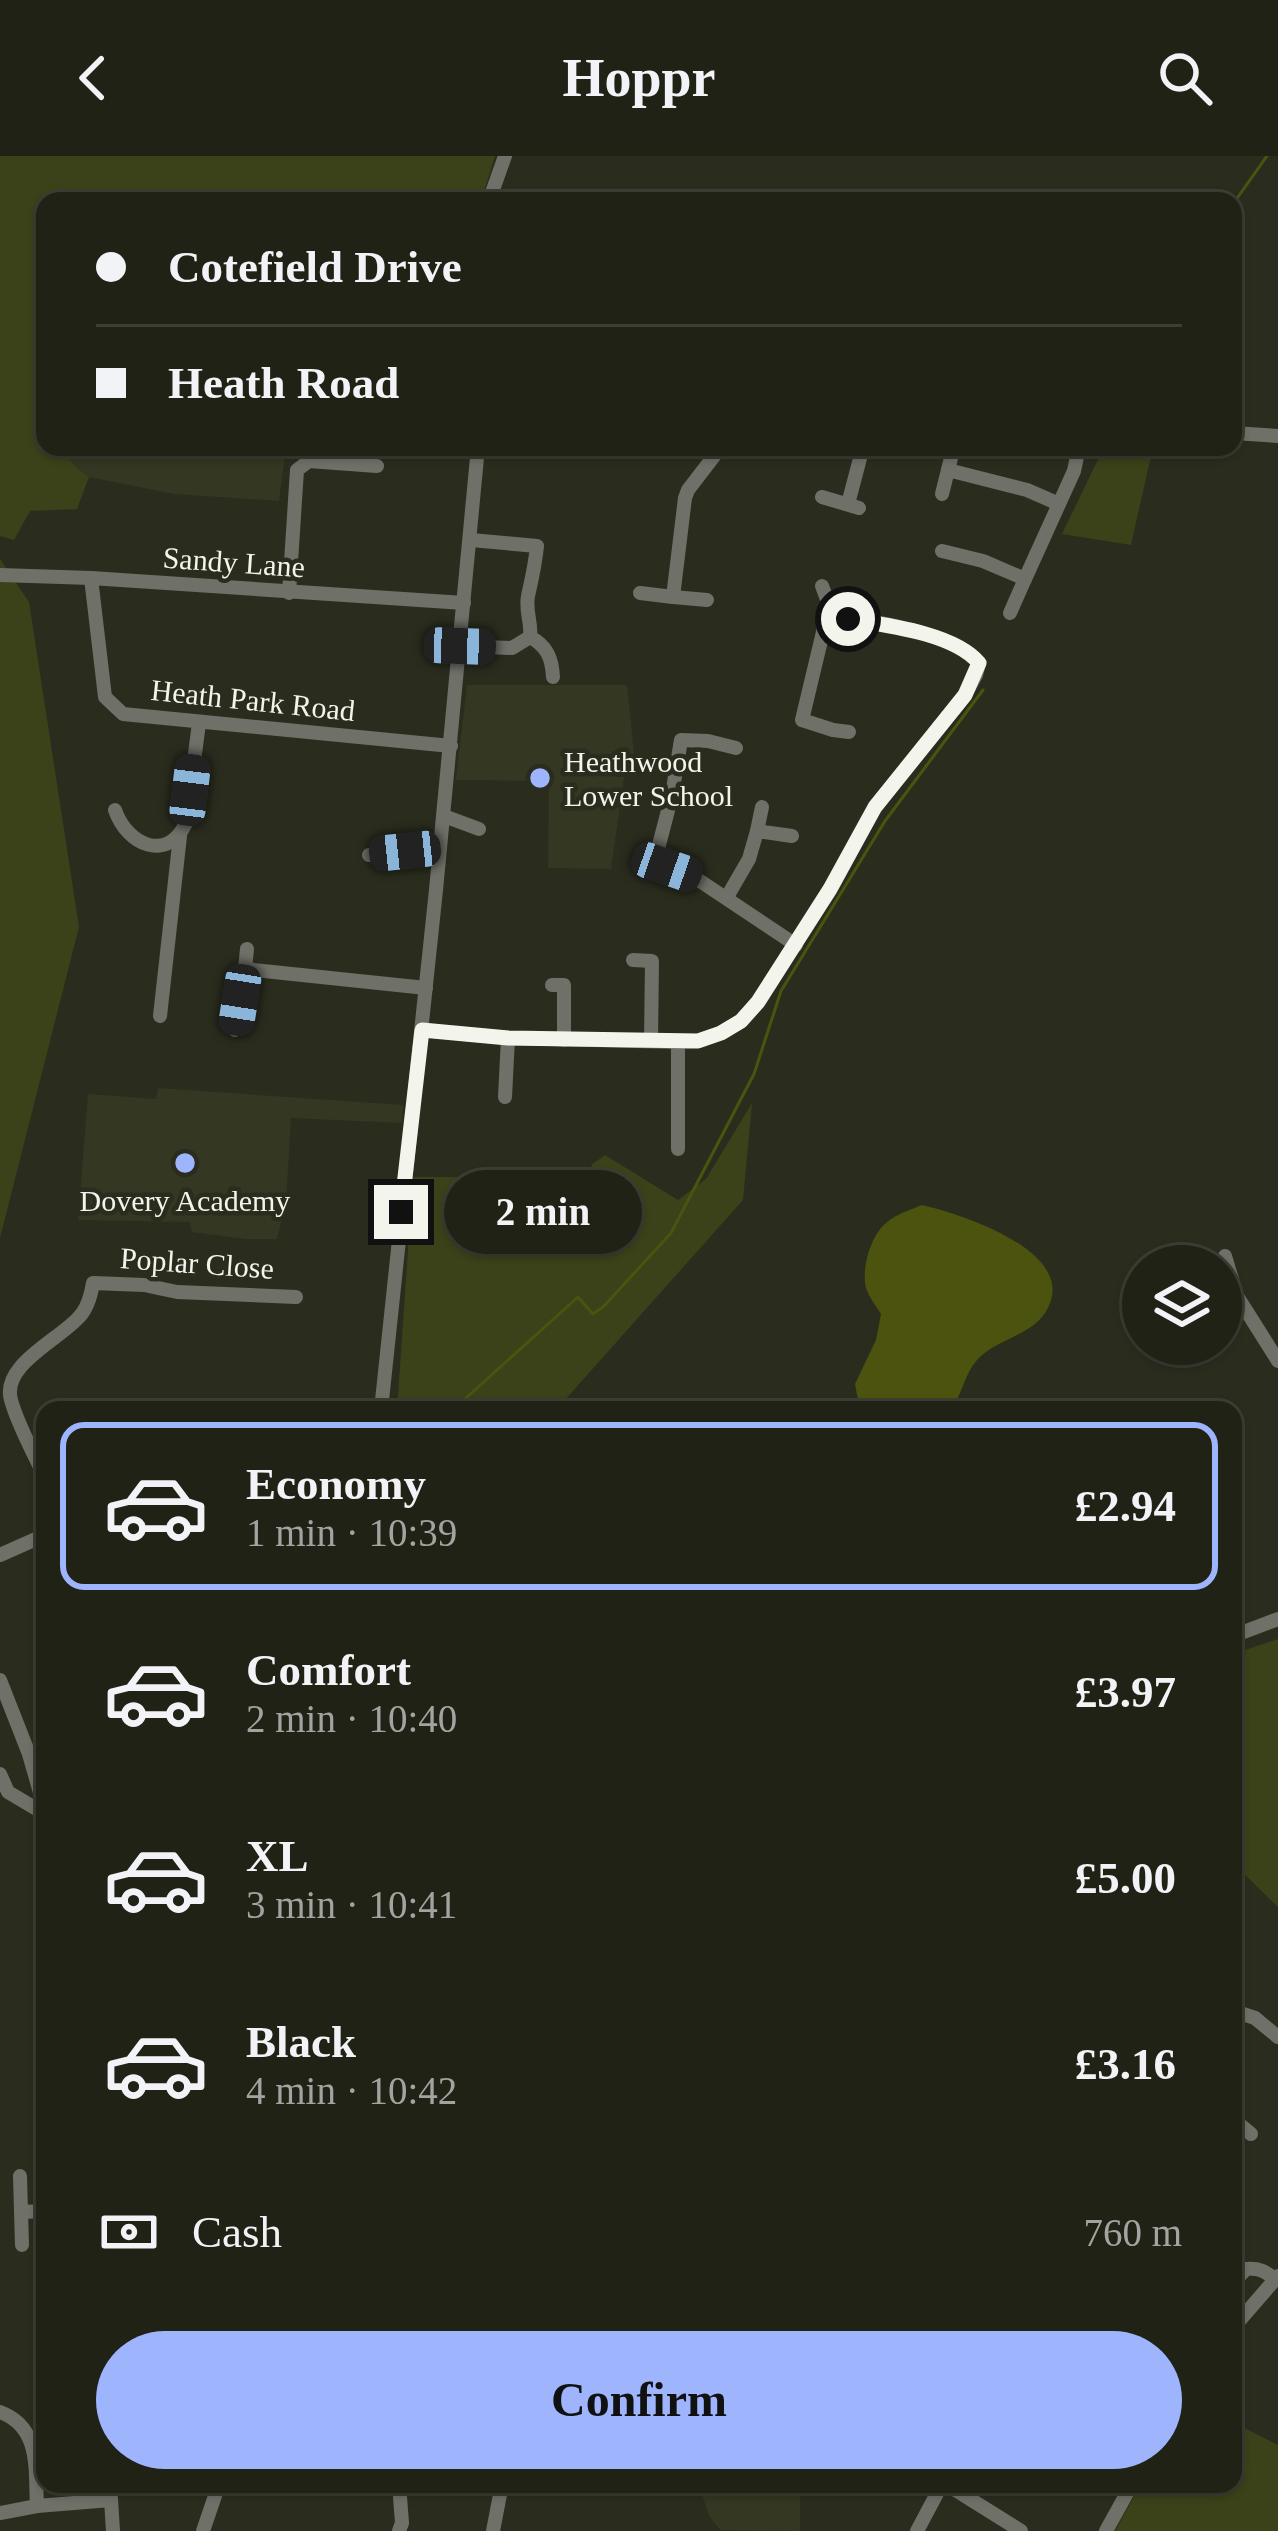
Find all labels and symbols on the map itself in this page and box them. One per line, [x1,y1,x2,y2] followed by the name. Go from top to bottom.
[162,541,306,583] street label: Sandy Lane
[821,592,875,646] route start
[423,627,497,665] car
[149,673,357,727] street label: Heath Park Road
[564,745,733,812] place label: Heathwood Lower School
[168,752,212,828] car
[527,765,553,791] marker: Heathwood Lower School
[367,829,443,873] car
[627,838,707,896] car
[217,962,263,1038] car
[172,1150,198,1176] marker: Dovery Academy
[443,1170,641,1254] callout: 2 min
[80,1184,290,1217] place label: Dovery Academy
[374,1185,428,1239] route end
[119,1241,275,1285] street label: Poplar Close

